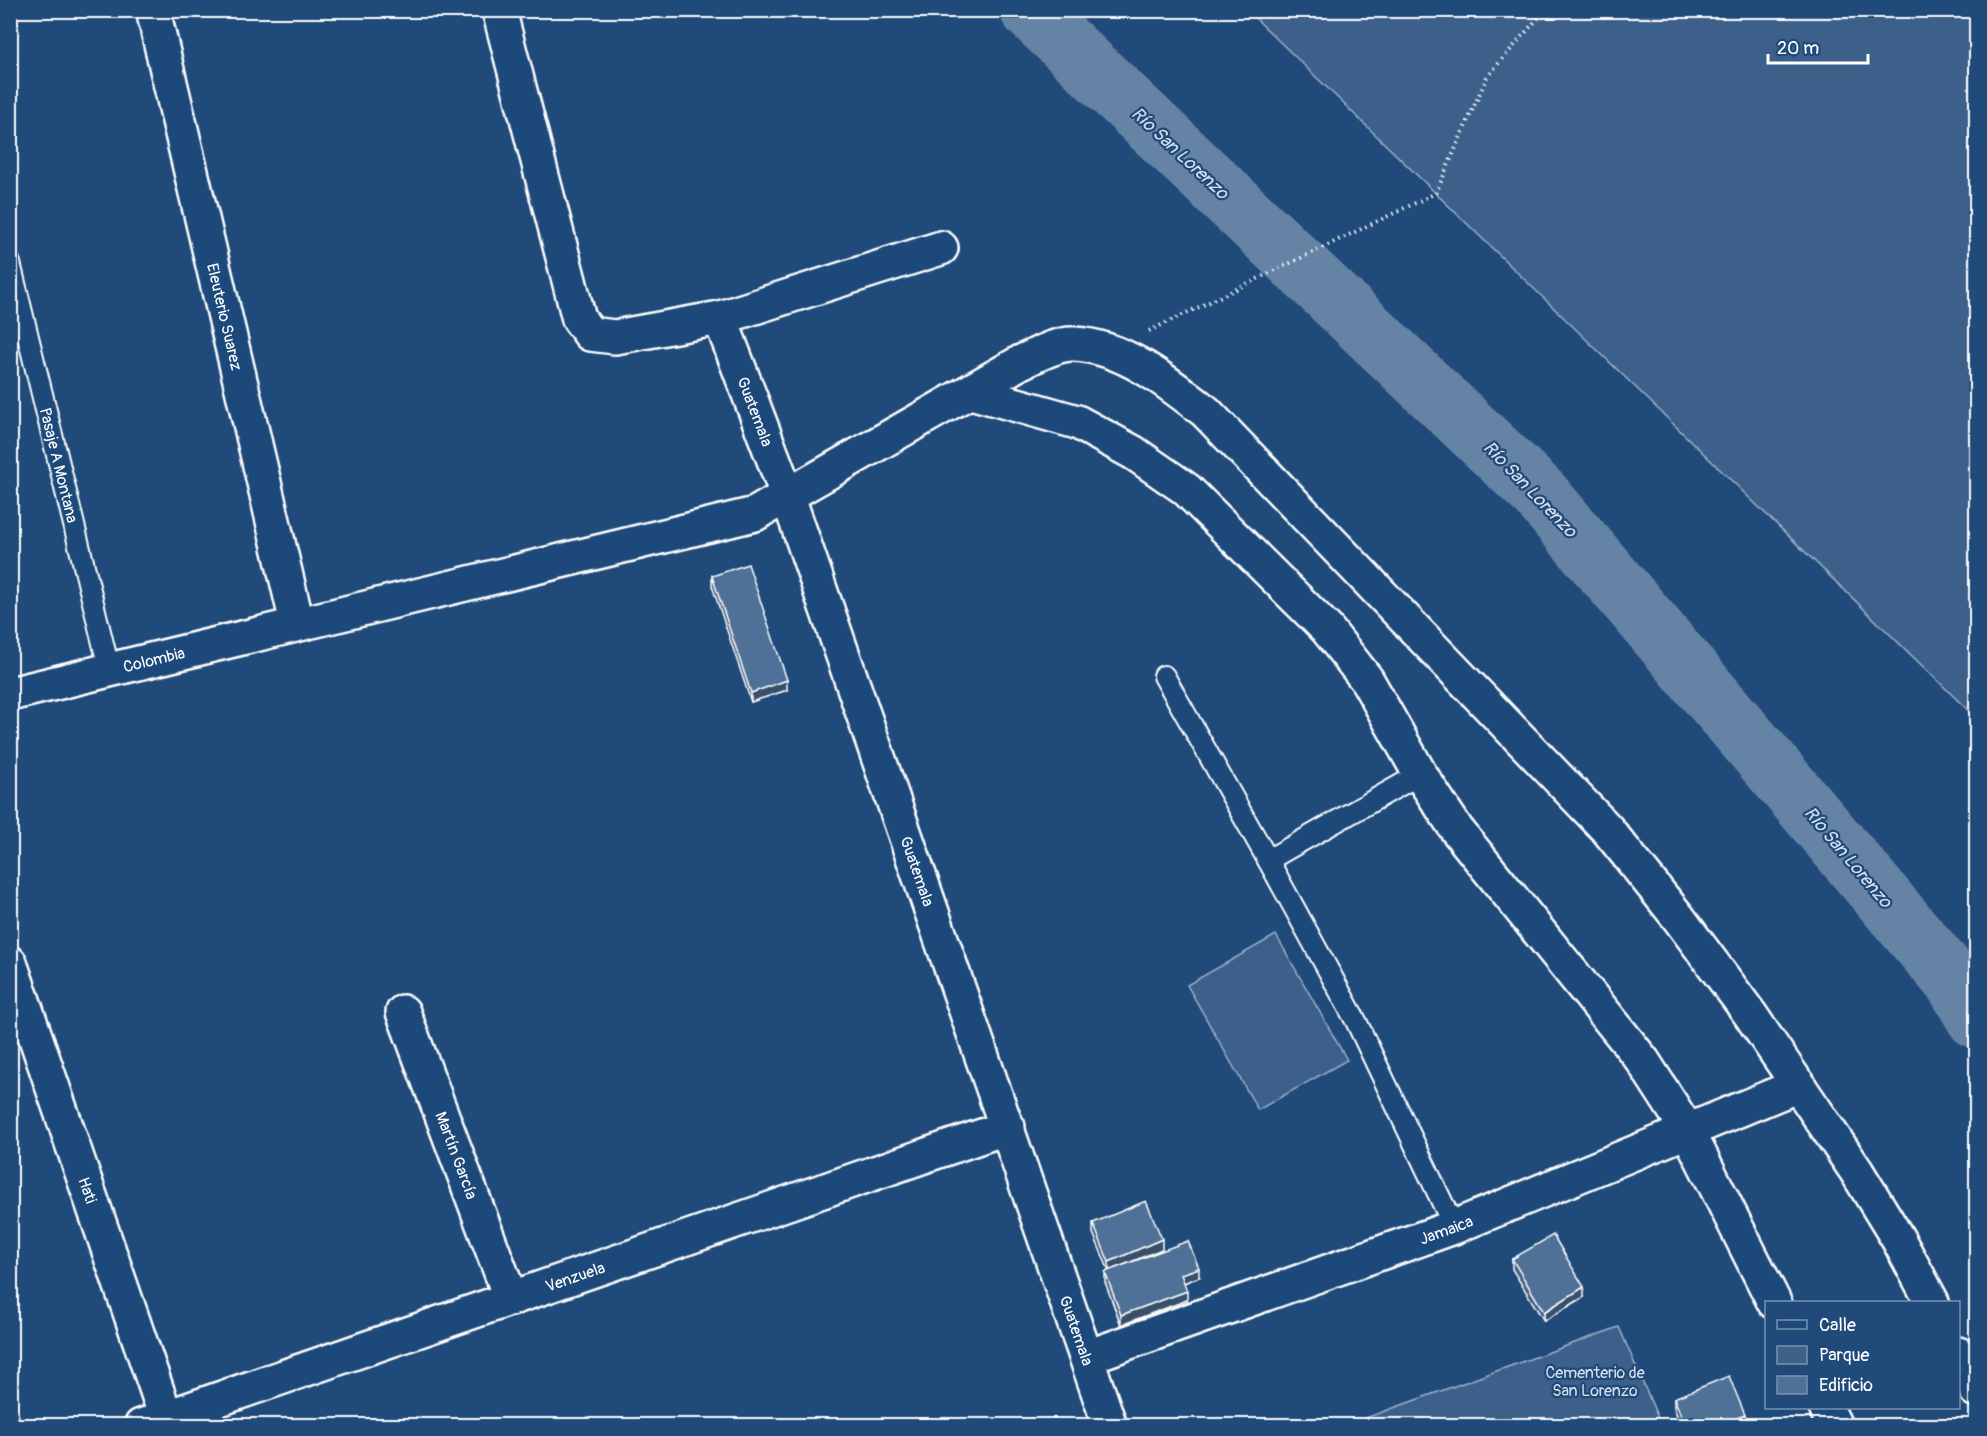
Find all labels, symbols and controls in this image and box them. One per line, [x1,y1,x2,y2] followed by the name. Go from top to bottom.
[1768,27,1868,65] scale bar
[1777,37,1819,60] text: 20 m
[1126,102,1234,205] water label: Río San Lorenzo
[202,261,246,373] street label: Eleuterio Suarez
[732,374,777,449] street label: Guatemala
[35,406,82,525] street label: Pasaje A Montana
[1478,436,1582,543] water label: Río San Lorenzo
[121,643,187,677] street label: Colombia
[1799,802,1897,914] water label: Río San Lorenzo
[895,834,938,909] street label: Guatemala
[430,1109,482,1202] street label: Martín García
[73,1175,101,1206] street label: Hati
[1417,1211,1476,1249] street label: Jamaica
[543,1258,608,1297] street label: Venzuela
[1055,1293,1097,1368] street label: Guatemala
[1765,1301,1960,1409] legend
[1819,1314,1856,1337] text: Calle
[1819,1344,1869,1367] text: Parque
[1545,1363,1645,1401] park label: Cementerio de San Lorenzo
[1819,1374,1873,1397] text: Edificio

